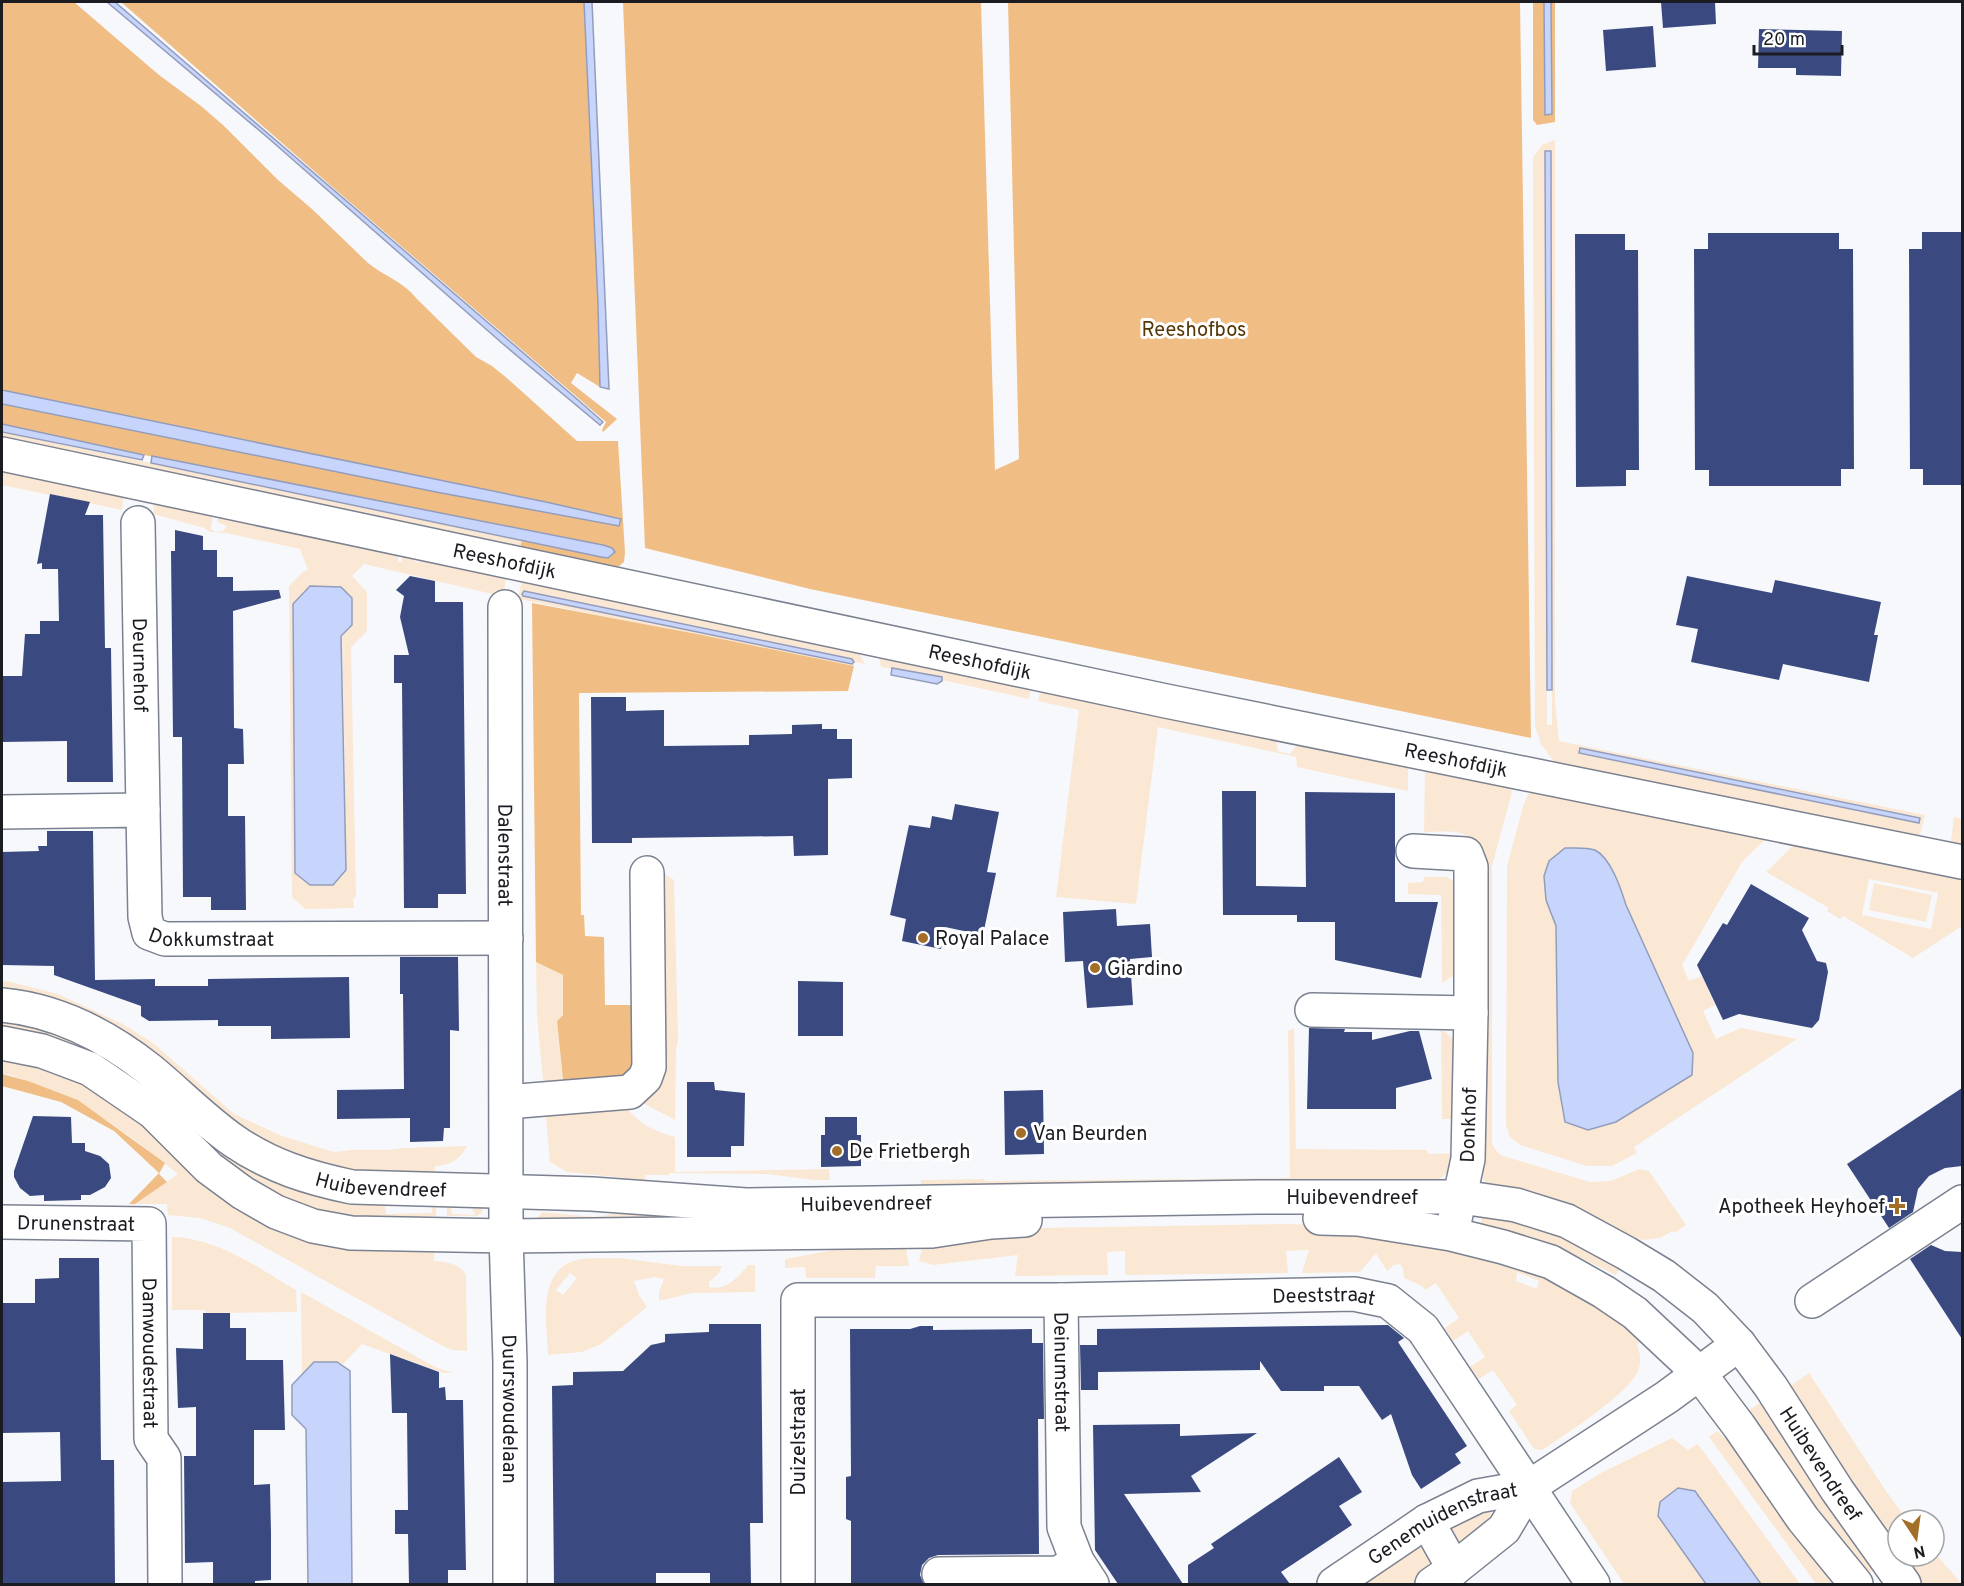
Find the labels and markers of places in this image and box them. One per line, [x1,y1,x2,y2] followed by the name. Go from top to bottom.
[935,927,1049,953] place label: Royal Palace
[916,931,930,945] marker: Royal Palace
[1107,957,1183,983] place label: Giardino
[1088,961,1102,975] marker: Giardino
[1033,1122,1148,1148] place label: Van Beurden
[1014,1126,1028,1140] marker: Van Beurden
[849,1140,970,1166] place label: De Frietbergh
[830,1144,844,1158] marker: De Frietbergh
[1718,1195,1885,1221] place label: Apotheek Heyhoef
[1890,1199,1904,1213] marker: Apotheek Heyhoef

